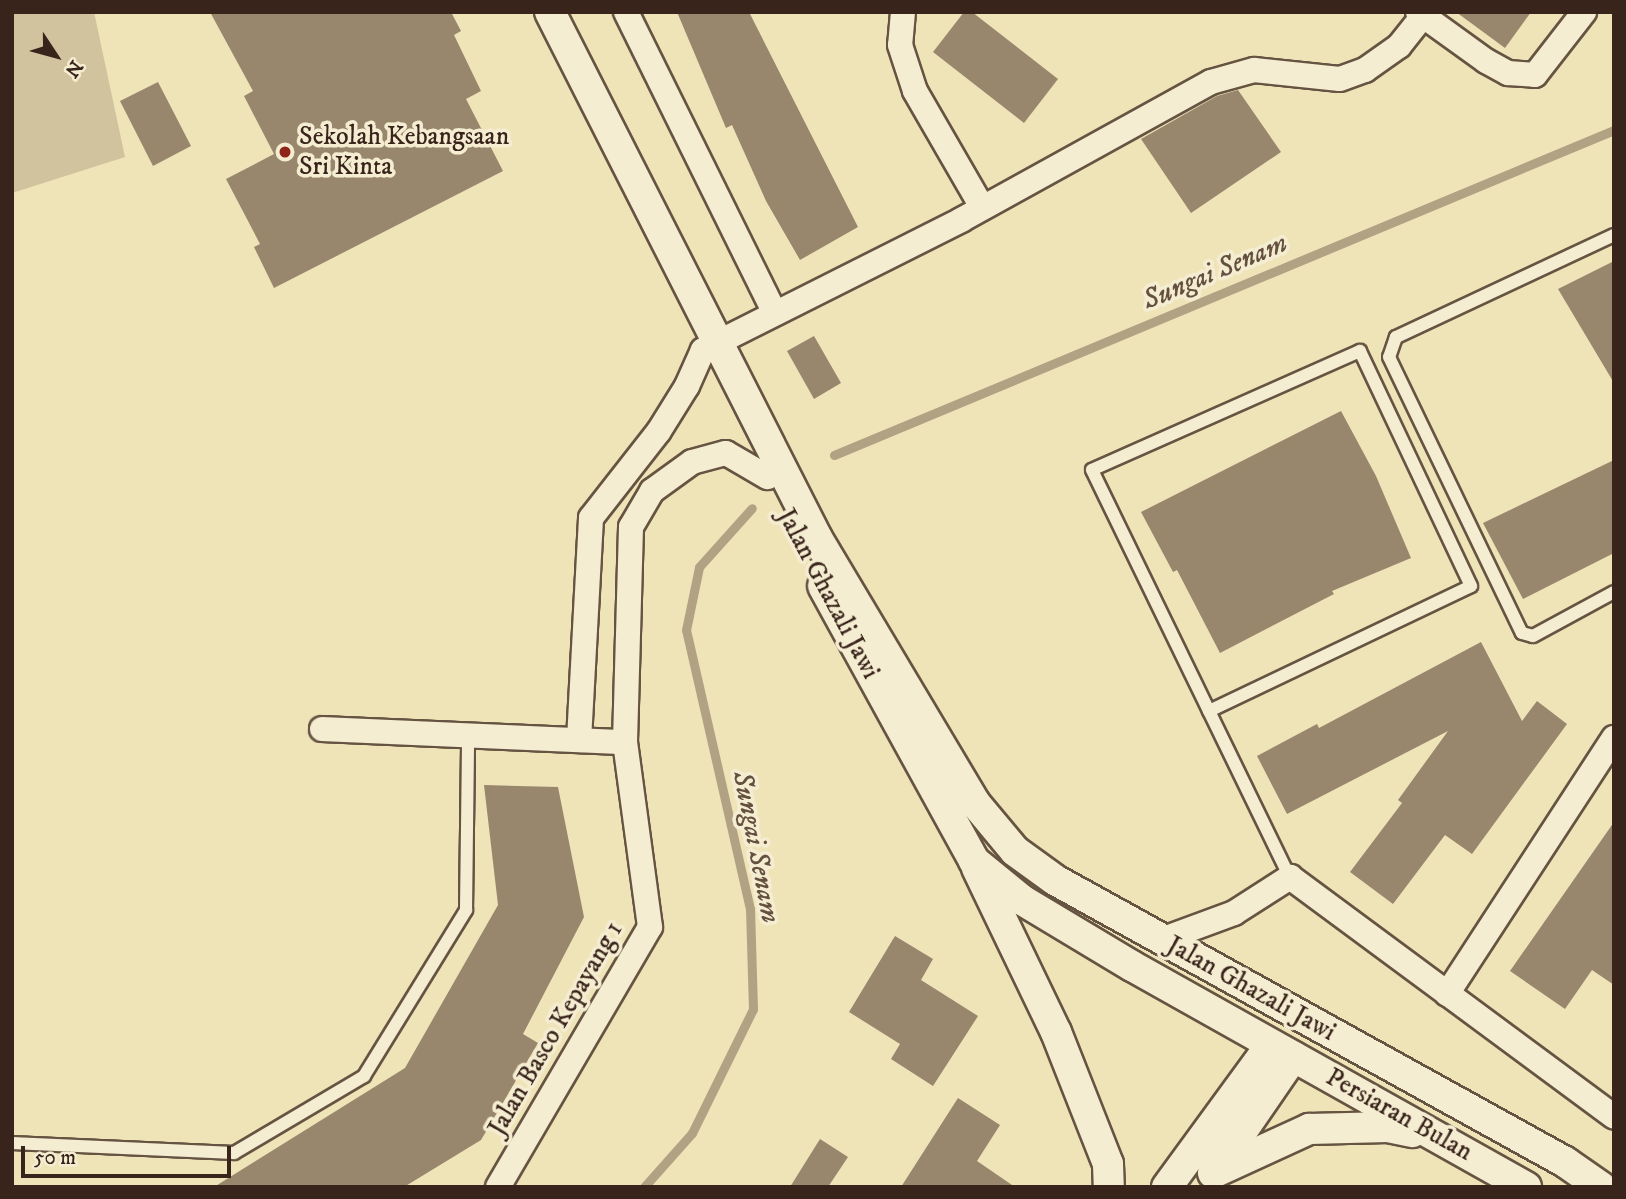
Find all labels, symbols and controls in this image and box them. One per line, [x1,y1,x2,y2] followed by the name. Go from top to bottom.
[21,21,91,91] north arrow
[60,56,87,82] text: N
[299,121,509,182] place label: Sekolah Kebangsaan Sri Kinta
[277,144,293,160] marker: Sekolah Kebangsaan Sri Kinta
[1138,226,1292,318] water label: Sungai Senam
[770,504,886,684] street label: Jalan Ghazali Jawi
[725,768,787,926] water label: Sungai Senam
[482,916,630,1142] street label: Jalan Basco Kepayang 1
[1161,930,1341,1048] street label: Jalan Ghazali Jawi
[1320,1062,1478,1168] street label: Persiaran Bulan
[24,1132,234,1176] scale bar
[34,1145,76,1171] text: 50 m

